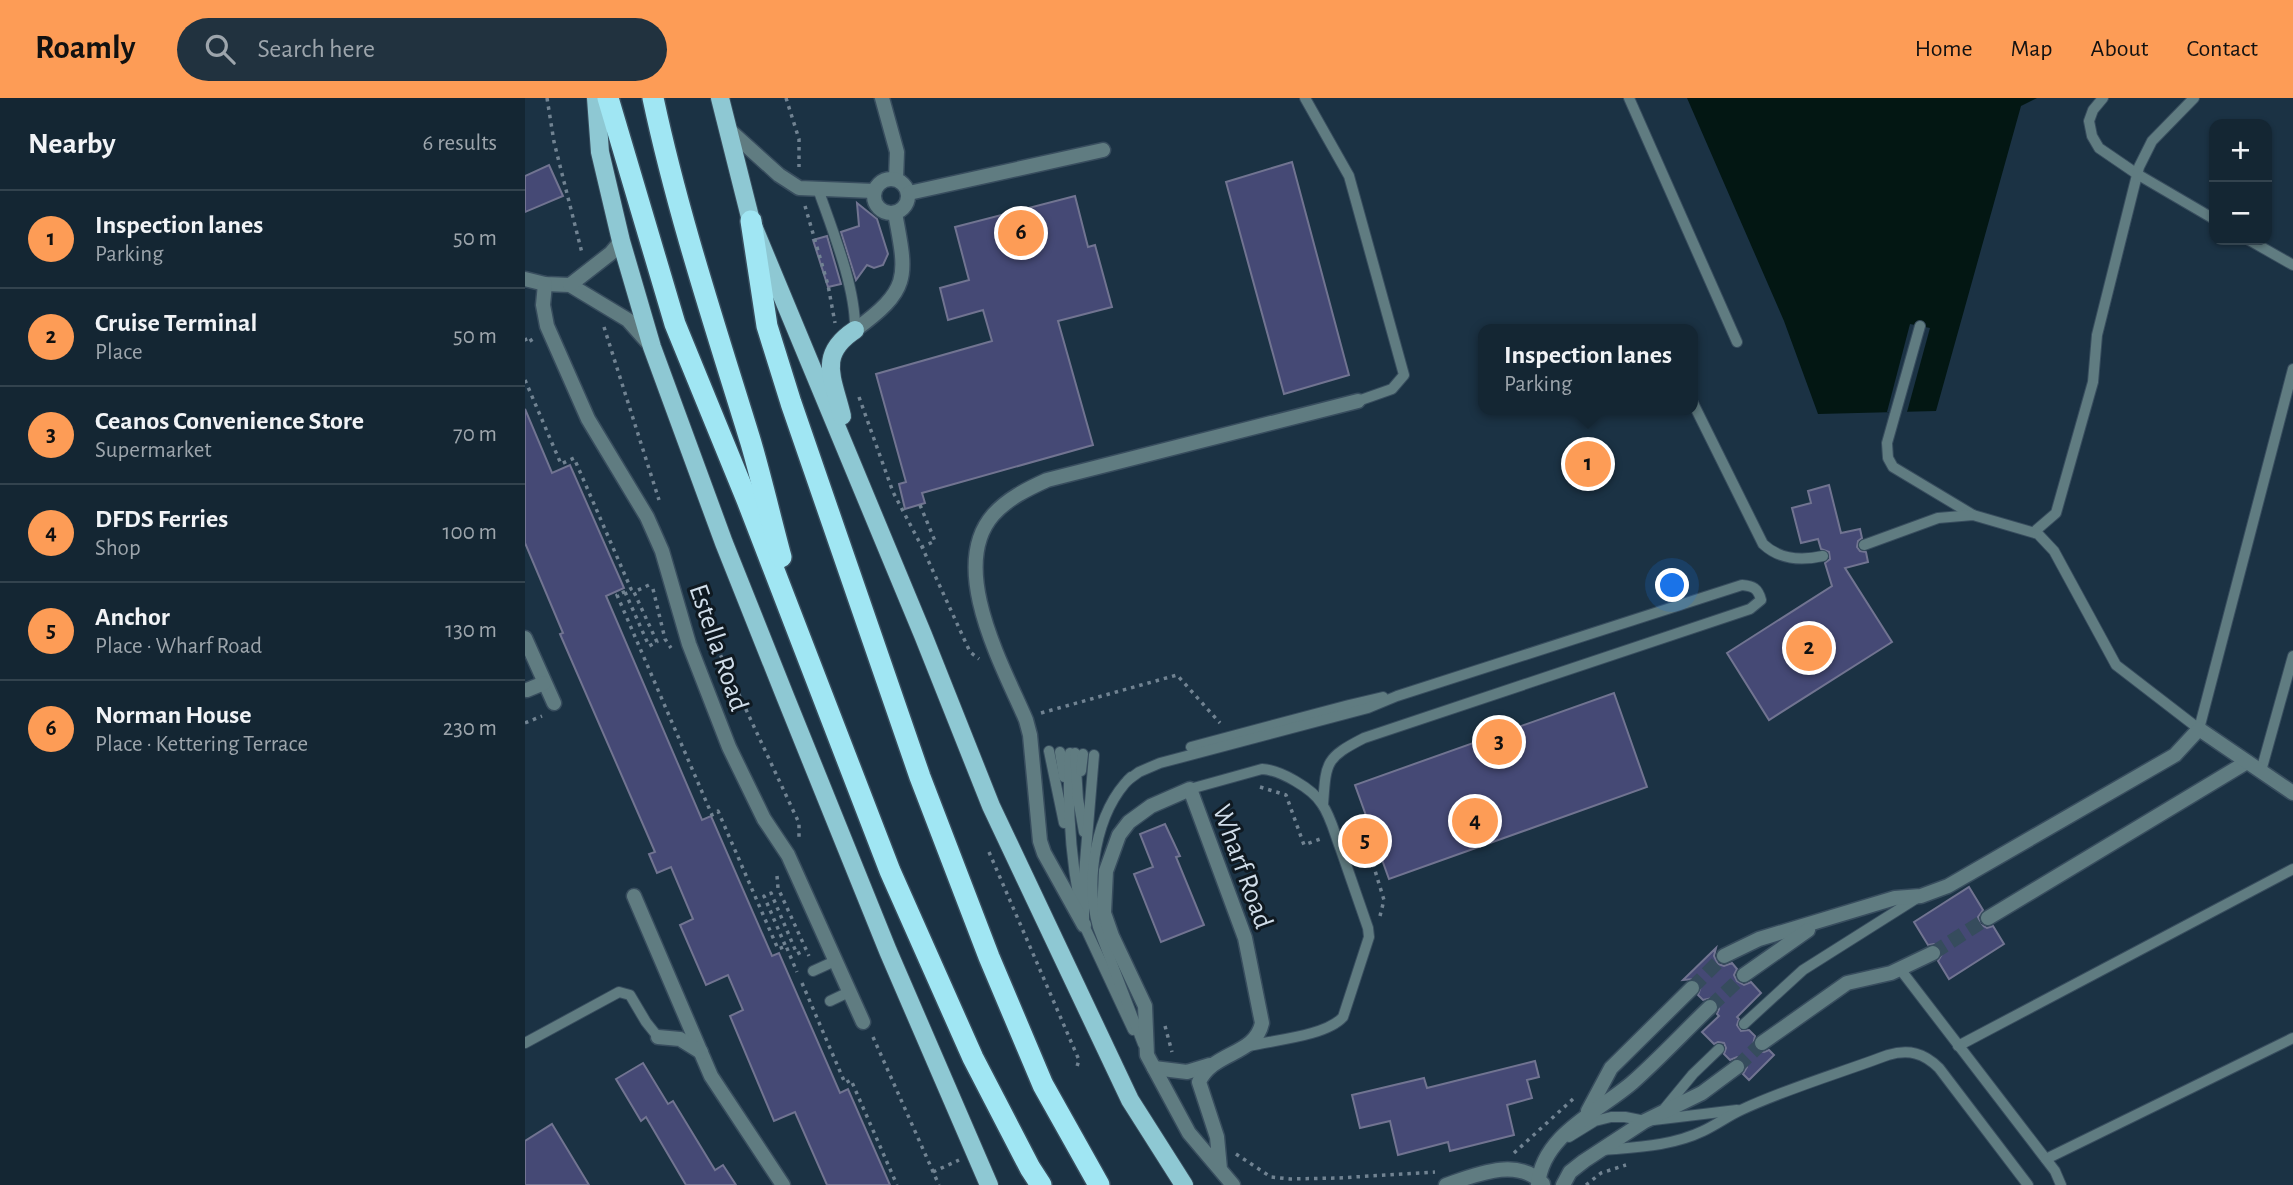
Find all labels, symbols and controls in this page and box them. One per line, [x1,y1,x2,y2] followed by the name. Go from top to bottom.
[177,18,667,81] search box
[201,30,239,68] icon: search
[35,32,135,65] text: Roamly
[257,36,375,62] text: Search here
[1915,37,1973,61] text: Home
[2011,37,2053,61] text: Map
[2091,37,2148,61] text: About
[2186,37,2258,61] text: Contact
[2209,119,2272,245] map controls
[2209,119,2272,182] button: +
[28,129,116,159] text: Nearby
[423,132,497,155] text: 6 results
[2209,182,2272,245] button: −
[998,207,1044,259] pin: 6
[95,212,263,238] text: Inspection lanes
[47,227,55,250] text: 1
[453,227,497,250] text: 50 m
[95,243,163,266] text: Parking
[95,310,257,336] text: Cruise Terminal
[1478,324,1698,415] popup
[46,325,56,348] text: 2
[453,325,497,348] text: 50 m
[95,341,143,364] text: Place
[1504,342,1672,368] text: Inspection lanes
[1504,373,1572,396] text: Parking
[95,408,364,434] text: Ceanos Convenience Store
[46,423,56,446] text: 3
[453,423,497,446] text: 70 m
[1565,438,1611,490] pin: 1
[95,439,212,462] text: Supermarket
[95,506,228,532] text: DFDS Ferries
[45,521,57,544] text: 4
[443,521,497,544] text: 100 m
[95,537,141,560] text: Shop
[1655,568,1689,602] your location
[683,581,753,715] street label: Estella Road
[95,604,170,630] text: Anchor
[46,619,56,642] text: 5
[445,619,497,642] text: 130 m
[1786,622,1832,674] pin: 2
[95,635,262,658] text: Place · Wharf Road
[95,702,252,728] text: Norman House
[1476,716,1522,768] pin: 3
[45,717,57,740] text: 6
[443,717,497,740] text: 230 m
[95,733,308,756] text: Place · Kettering Terrace
[1452,795,1498,847] pin: 4
[1207,801,1277,932] street label: Wharf Road
[1342,815,1388,867] pin: 5

